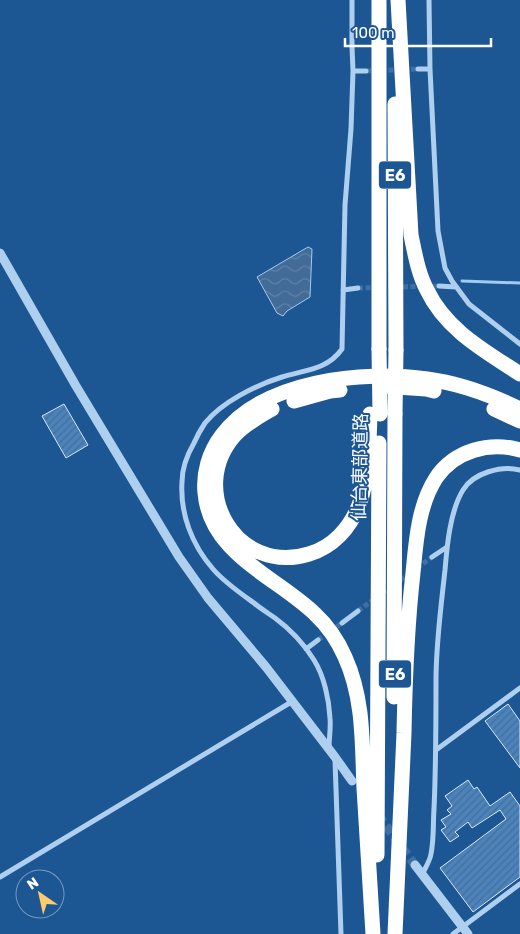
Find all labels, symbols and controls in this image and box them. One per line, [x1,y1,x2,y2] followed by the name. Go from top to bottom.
[345,15,491,47] scale bar
[352,24,394,42] text: 100 m
[379,162,411,188] road number: E6
[348,413,372,521] street label: 仙台東部道路
[379,661,411,688] road number: E6
[15,869,65,919] north arrow
[24,874,42,894] text: N

